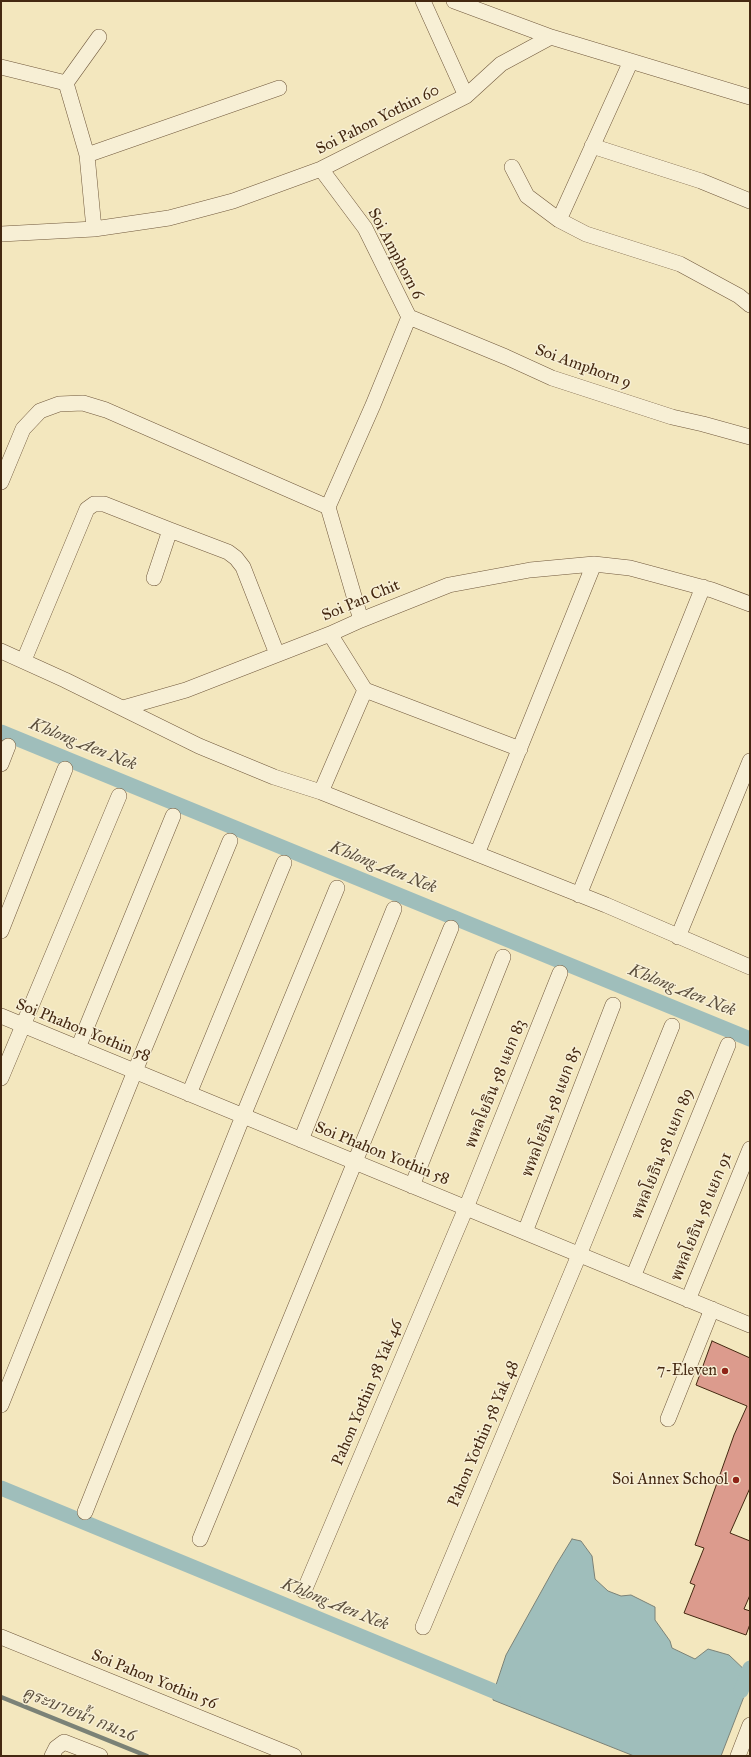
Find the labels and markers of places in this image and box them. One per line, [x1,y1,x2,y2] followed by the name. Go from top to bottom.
[657,1361,717,1381] place label: 7-Eleven
[720,1366,730,1376] marker: 7-Eleven
[612,1470,728,1490] place label: Soi Annex School
[731,1475,741,1485] marker: Soi Annex School

